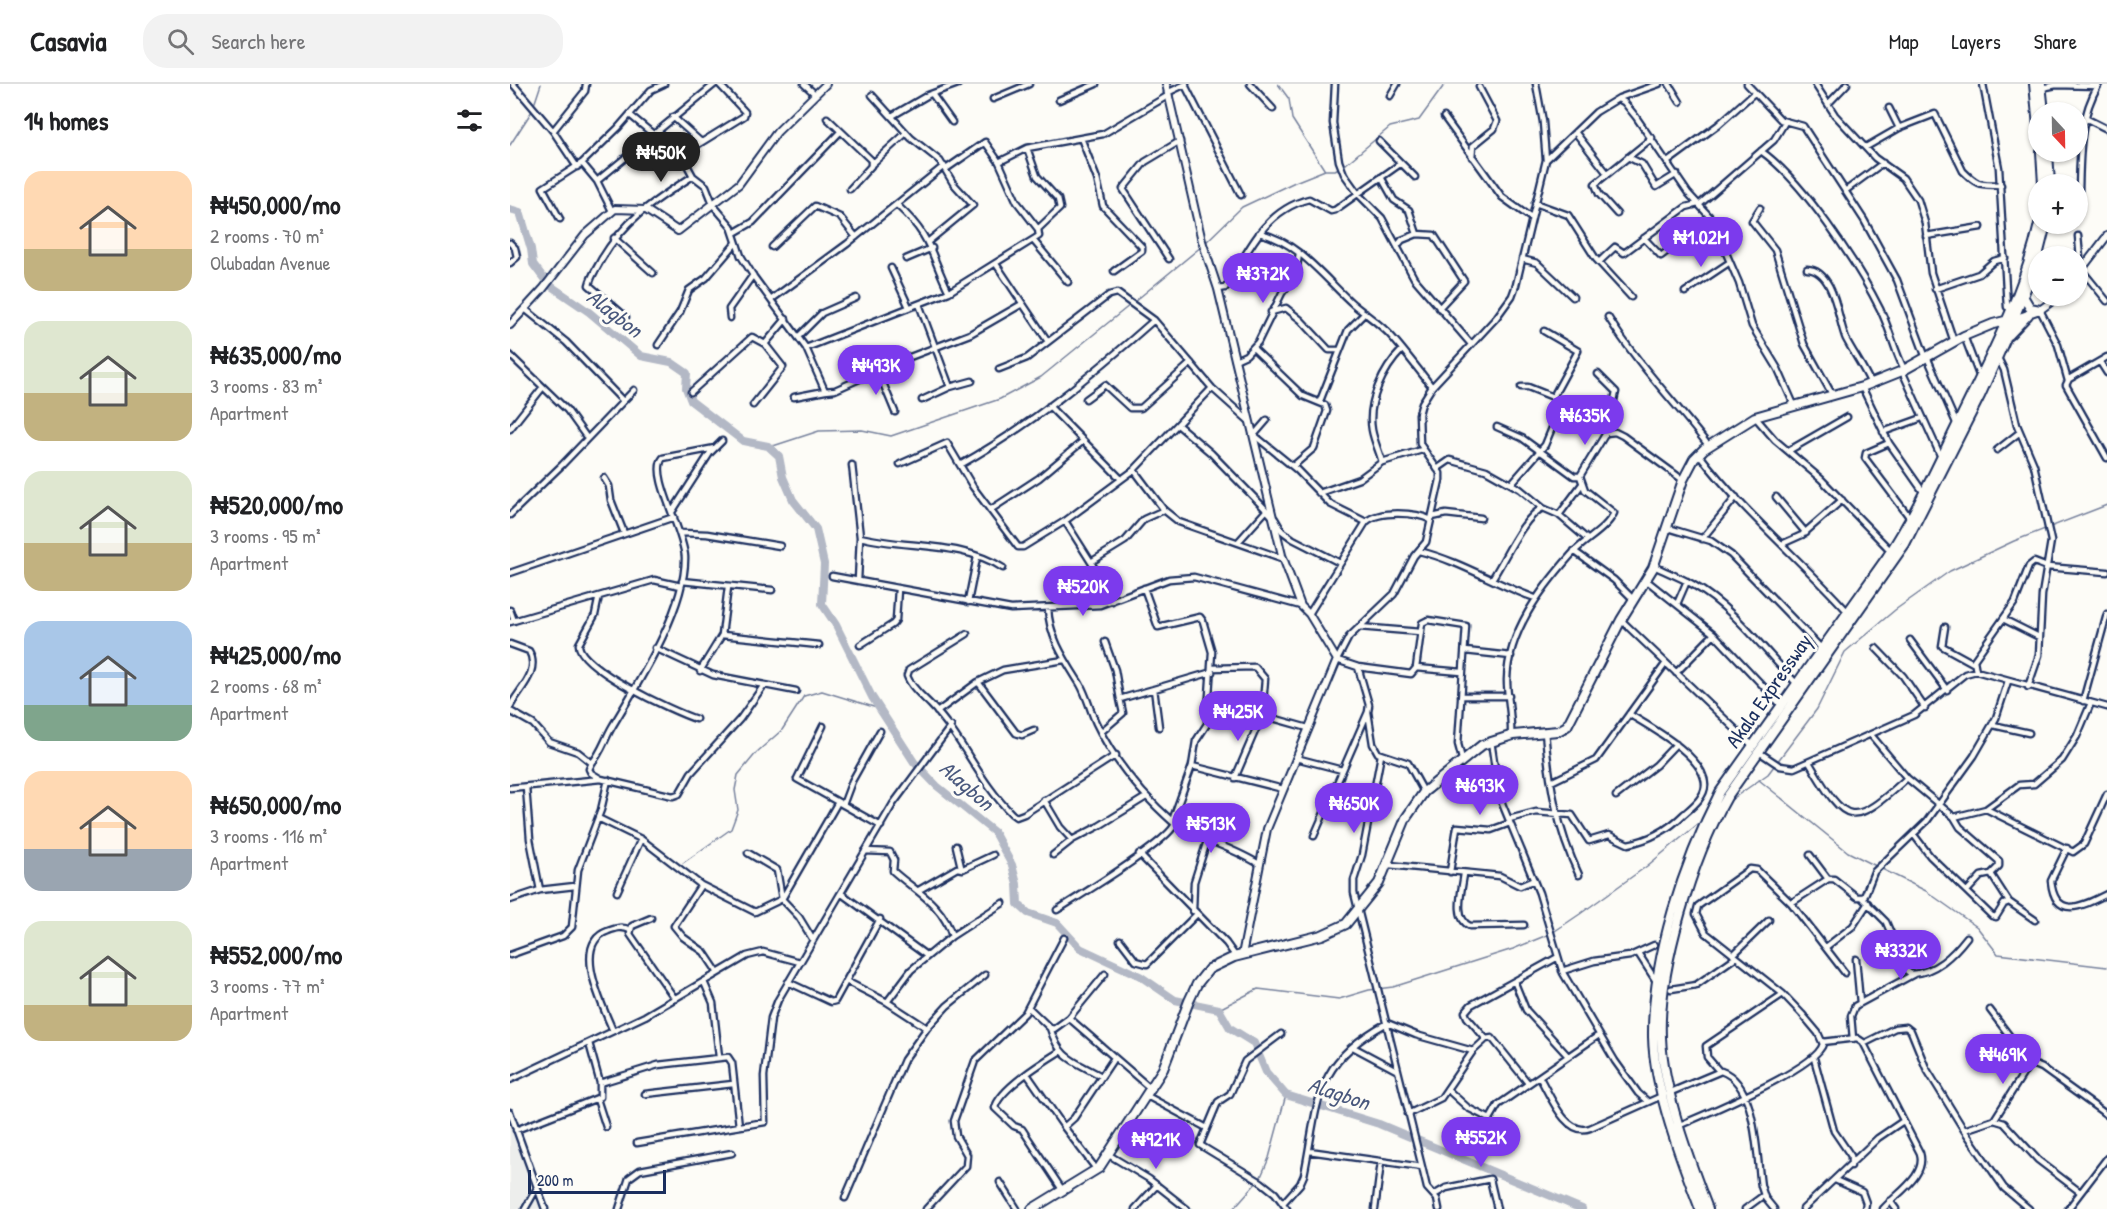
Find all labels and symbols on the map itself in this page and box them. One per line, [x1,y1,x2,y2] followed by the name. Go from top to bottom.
[2028,102,2088,162] north arrow
[619,132,703,183] pin: ₦450K
[1652,217,1750,268] pin: ₦1.02M
[1221,253,1305,304] pin: ₦372K
[581,282,651,345] water label: Alagbon
[834,345,918,396] pin: ₦493K
[1543,395,1627,446] pin: ₦635K
[1041,566,1125,617] pin: ₦520K
[1719,628,1819,753] street label: Akala Expressway
[1196,691,1280,742] pin: ₦425K
[933,753,1002,818] water label: Alagbon
[1438,765,1522,816] pin: ₦693K
[1312,783,1396,834] pin: ₦650K
[1169,803,1253,854] pin: ₦513K
[1859,930,1943,981] pin: ₦332K
[1961,1034,2045,1085] pin: ₦469K
[1304,1069,1375,1118] water label: Alagbon
[1439,1117,1523,1168] pin: ₦552K
[1114,1119,1198,1170] pin: ₦921K
[528,1167,666,1194] scale bar

